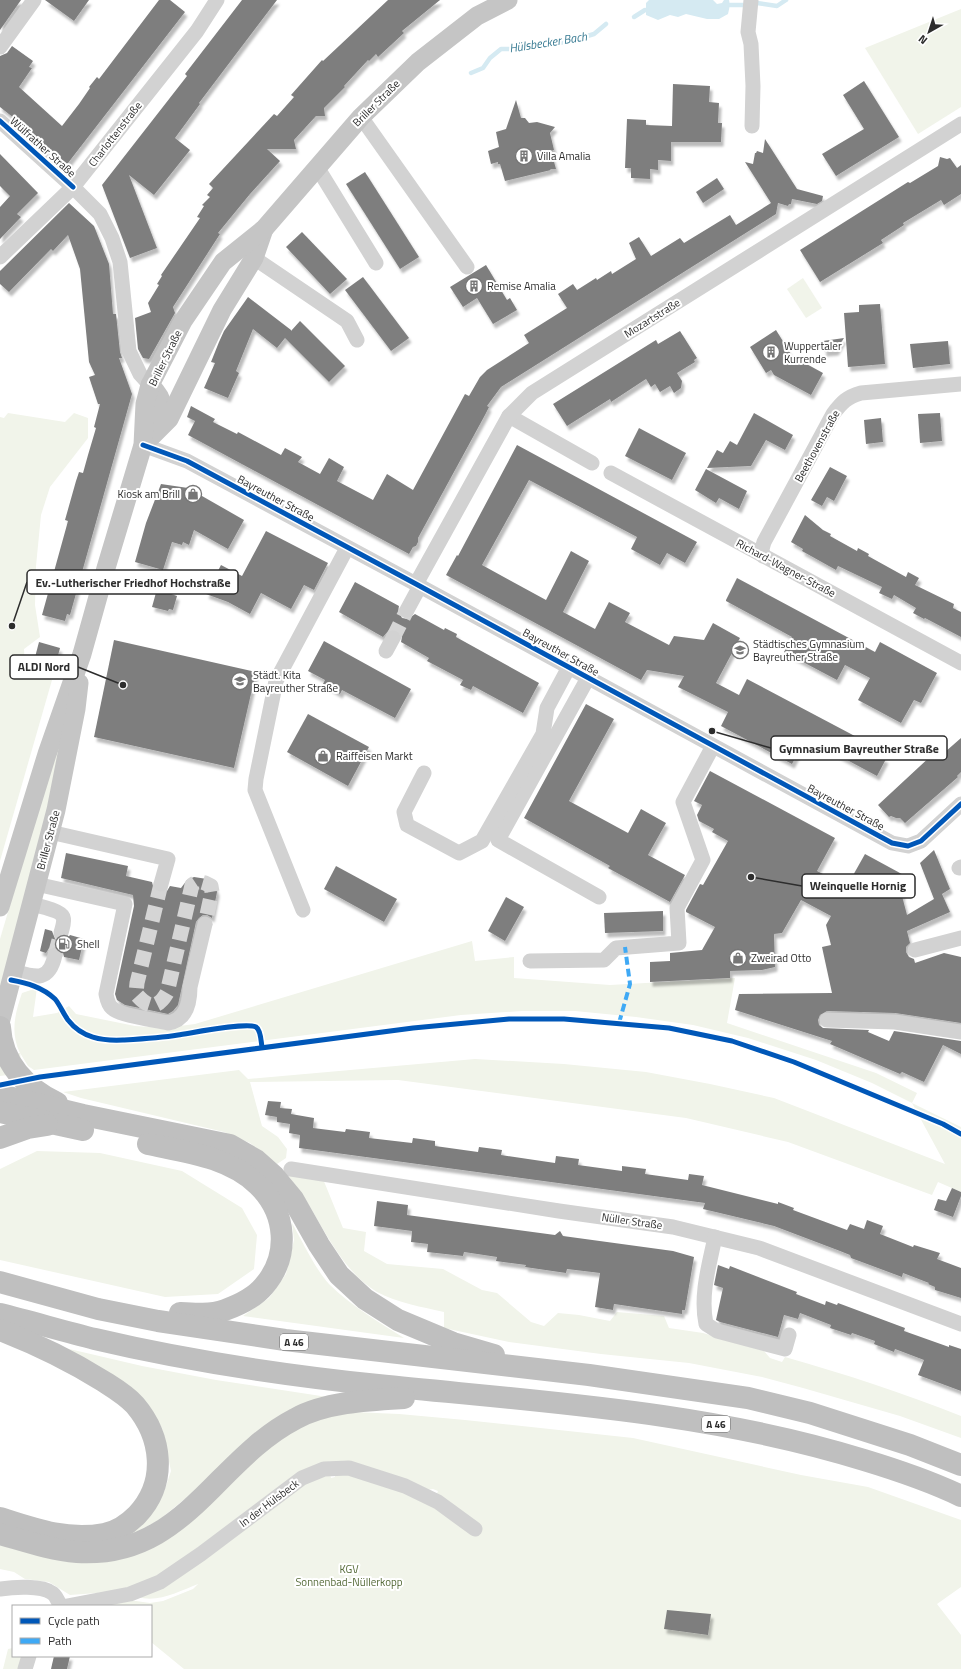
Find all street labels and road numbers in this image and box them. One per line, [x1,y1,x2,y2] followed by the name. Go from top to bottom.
[349,76,403,130] street label: Briller Straße
[84,98,146,170] street label: Charlottenstraße
[7,113,80,181] street label: Wülfrather Straße
[621,294,683,342] street label: Mozartstraße
[144,327,186,389] street label: Briller Straße
[791,407,844,485] street label: Beethovenstraße
[235,471,318,525] street label: Bayreuther Straße
[733,535,839,601] street label: Richard-Wagner-Straße
[520,624,602,680] street label: Bayreuther Straße
[805,780,888,834] street label: Bayreuther Straße
[32,808,64,871] street label: Briller Straße
[601,1209,664,1233] street label: Nüller Straße
[280,1334,308,1350] road number: A 46
[702,1416,730,1432] road number: A 46
[236,1475,303,1531] street label: In der Hülsbeck

